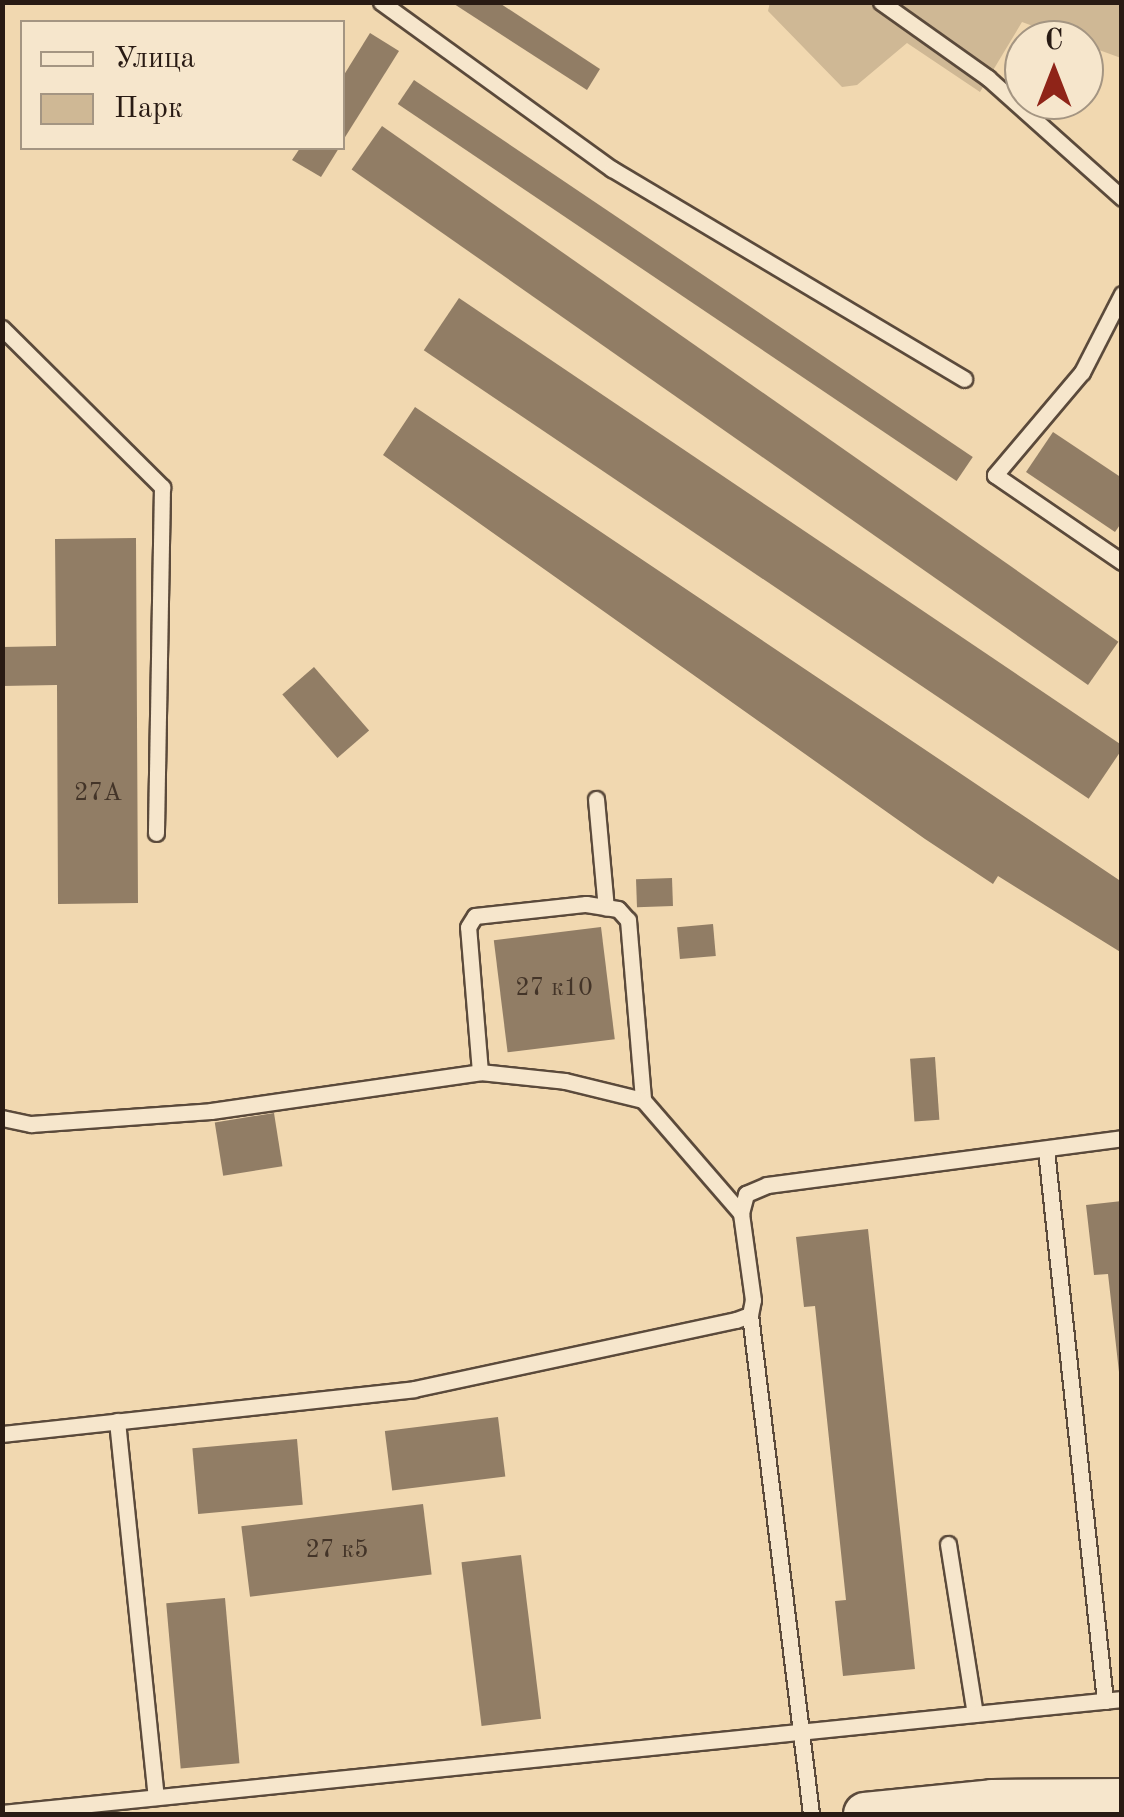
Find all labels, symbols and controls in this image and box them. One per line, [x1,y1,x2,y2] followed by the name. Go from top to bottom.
[20,20,345,150] legend
[1004,20,1104,120] north arrow
[1045,28,1063,56] text: С
[114,44,195,74] text: Улица
[114,94,183,124] text: Парк
[74,779,122,809] house number: 27А
[515,974,593,1004] house number: 27 к10
[305,1536,369,1566] house number: 27 к5

